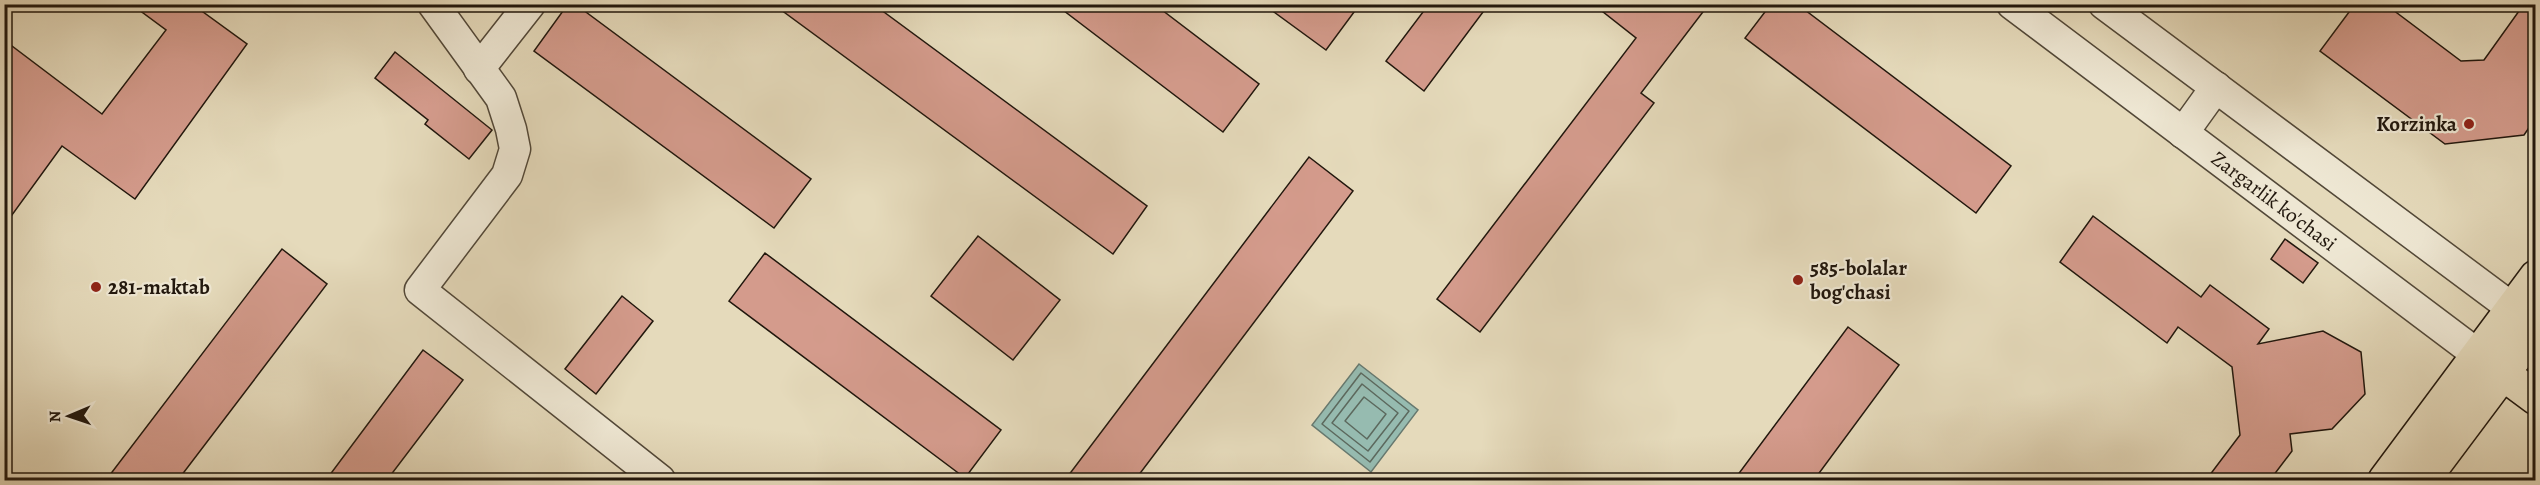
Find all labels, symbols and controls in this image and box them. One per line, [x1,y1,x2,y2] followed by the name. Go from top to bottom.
[2376,110,2458,138] place label: Korzinka
[2462,117,2476,131] marker: Korzinka
[2205,144,2343,258] street label: Zargarlik ko'chasi
[1809,254,1907,306] place label: 585-bolalar bog'chasi
[108,273,210,301] place label: 281-maktab
[1791,273,1805,287] marker: 585-bolalar bog'chasi
[89,280,103,294] marker: 281-maktab
[39,386,99,446] north arrow
[44,410,66,423] text: N

